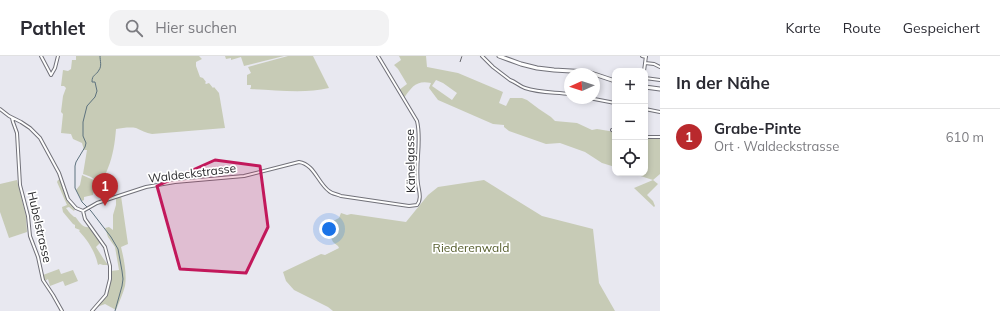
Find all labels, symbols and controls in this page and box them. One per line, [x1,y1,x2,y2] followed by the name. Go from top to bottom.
[109,10,389,46] search box
[20,16,85,40] text: Pathlet
[123,17,145,39] icon: search
[155,18,237,37] text: Hier suchen
[786,19,821,37] text: Karte
[843,19,881,37] text: Route
[903,19,980,37] text: Gespeichert
[564,68,600,104] north arrow
[612,68,648,176] map controls
[612,68,648,104] button: +
[676,72,770,93] text: In der Nähe
[612,104,648,140] button: −
[714,119,801,138] text: Grabe-Pinte
[402,129,418,193] street label: Känelgasse
[685,129,693,145] text: 1
[946,129,984,145] text: 610 m
[714,138,839,154] text: Ort · Waldeckstrasse
[612,140,648,176] button: locate
[147,160,237,186] street label: Waldeckstrasse
[92,173,118,206] pin: 1
[25,190,55,264] street label: Hubelstrasse
[319,219,339,239] your location
[433,240,509,255] park label: Riederenwald

